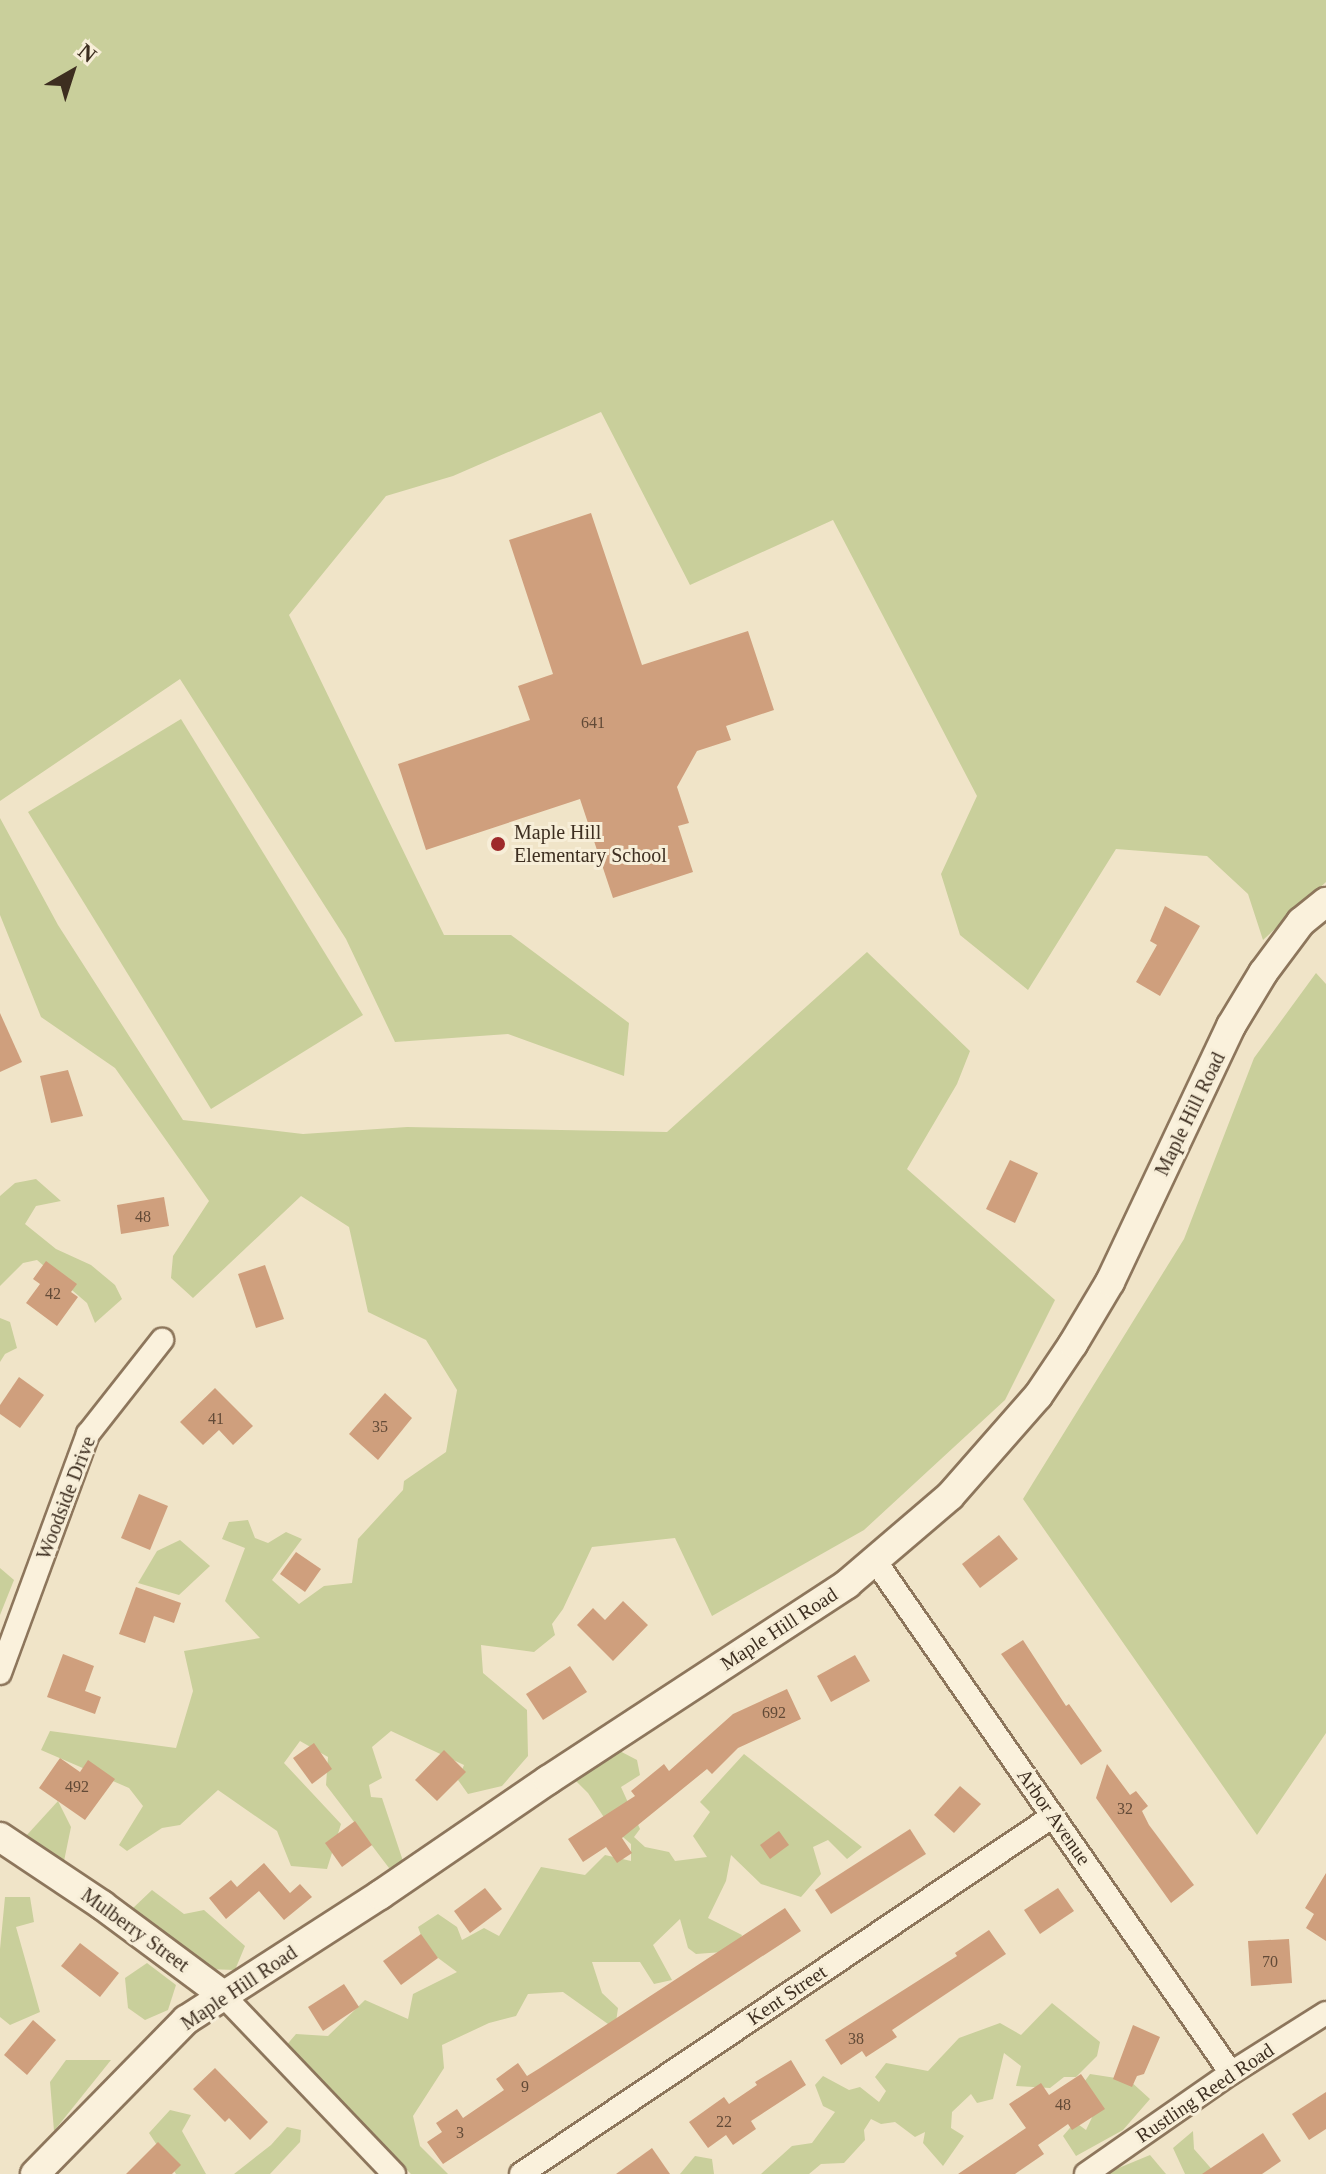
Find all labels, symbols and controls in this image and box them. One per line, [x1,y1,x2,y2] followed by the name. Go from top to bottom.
[32,32,112,112] north arrow
[73,38,101,68] text: N
[581,713,605,733] house number: 641
[514,820,667,867] place label: Maple Hill Elementary School
[489,835,507,853] marker: Maple Hill Elementary School
[1150,1048,1230,1180] street label: Maple Hill Road
[135,1207,151,1227] house number: 48
[45,1284,61,1304] house number: 42
[208,1409,224,1429] house number: 41
[372,1417,388,1437] house number: 35
[31,1433,101,1563] street label: Woodside Drive
[716,1582,842,1676] street label: Maple Hill Road
[762,1703,786,1723] house number: 692
[1012,1764,1096,1870] street label: Arbor Avenue
[65,1777,89,1797] house number: 492
[1117,1799,1133,1819] house number: 32
[76,1883,194,1977] street label: Mulberry Street
[177,1940,301,2036] street label: Maple Hill Road
[1262,1952,1278,1972] house number: 70
[743,1960,831,2030] street label: Kent Street
[848,2029,864,2049] house number: 38
[1132,2038,1278,2148] street label: Rustling Reed Road
[521,2077,529,2097] house number: 9
[1055,2095,1071,2115] house number: 48
[716,2112,732,2132] house number: 22
[456,2123,464,2143] house number: 3

